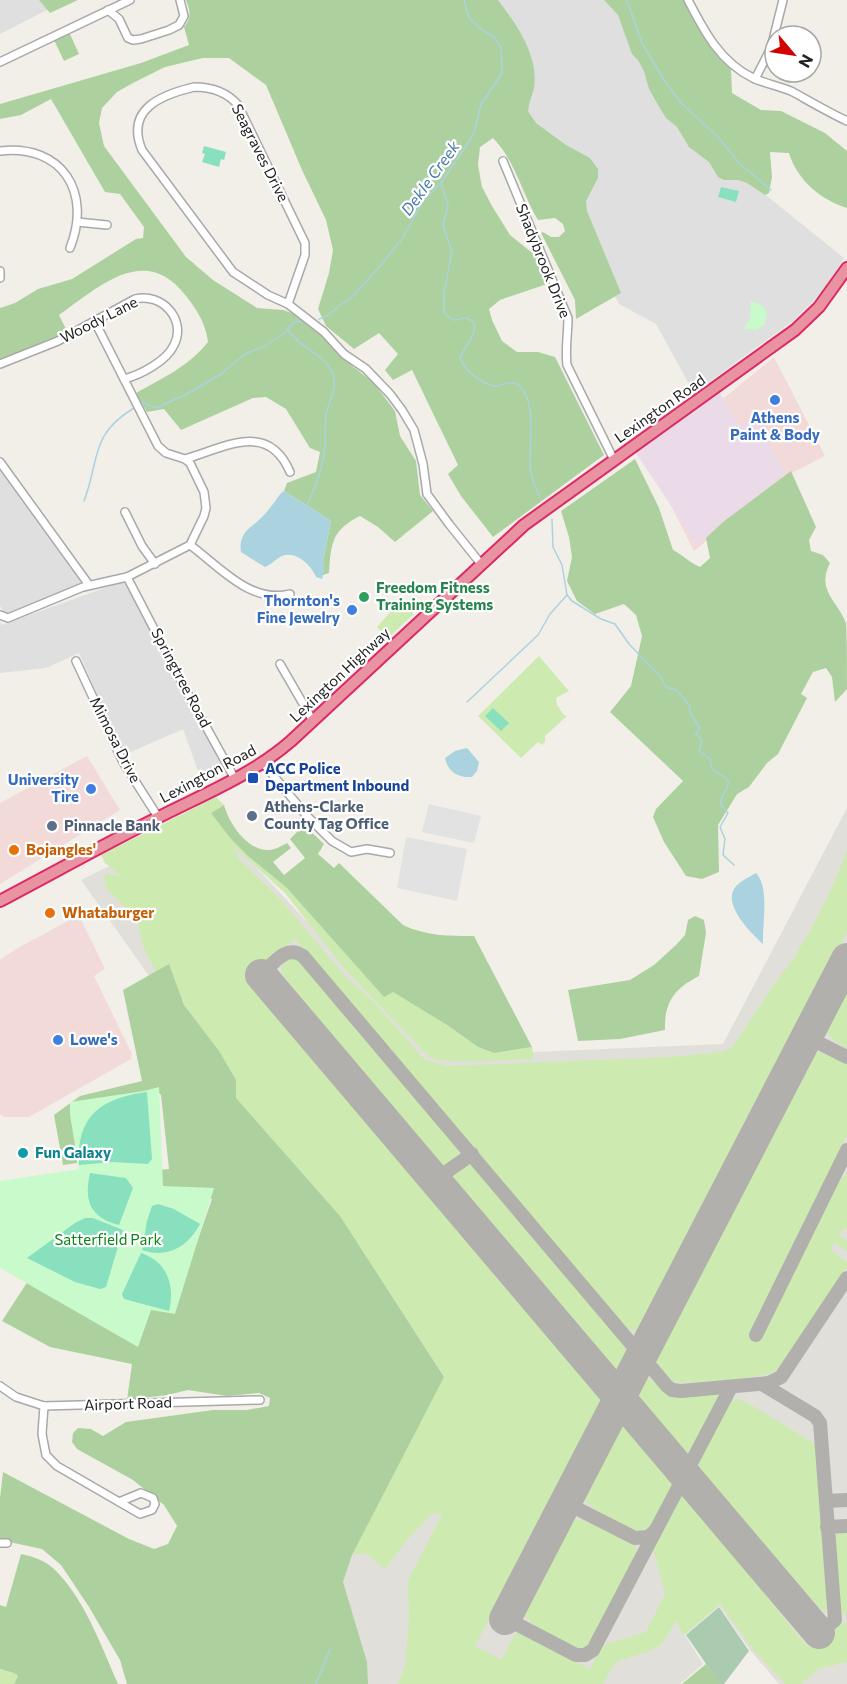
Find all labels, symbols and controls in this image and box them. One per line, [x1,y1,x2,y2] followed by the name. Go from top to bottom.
[763,24,823,84] north arrow
[795,52,818,71] text: N
[228,101,293,205] street label: Seagraves Drive
[396,137,463,219] water label: Dekle Creek
[513,201,575,320] street label: Shadybrook Drive
[57,292,140,346] street label: Woody Lane
[611,370,708,446] street label: Lexington Road
[768,393,782,407] marker: Athens Paint & Body
[730,408,821,443] place label: Athens Paint & Body
[376,578,493,613] place label: Freedom Fitness Training Systems
[357,590,371,604] marker: Freedom Fitness Training Systems
[257,591,341,626] place label: Thornton's Fine Jewelry
[345,603,359,617] marker: Thornton's Fine Jewelry
[285,623,393,725] street label: Lexington Highway
[148,625,216,730] street label: Springtree Road
[87,694,145,786] street label: Mimosa Drive
[156,740,259,806] street label: Lexington Road
[265,759,409,794] place label: ACC Police Department Inbound
[8,770,80,805] place label: University Tire
[246,771,260,785] marker: ACC Police Department Inbound
[84,782,98,796] marker: University Tire
[264,797,389,832] place label: Athens-Clarke County Tag Office
[245,809,259,823] marker: Athens-Clarke County Tag Office
[64,816,161,834] place label: Pinnacle Bank
[45,819,59,833] marker: Pinnacle Bank
[26,840,96,858] place label: Bojangles'
[7,843,21,857] marker: Bojangles'
[62,903,154,921] place label: Whataburger
[43,906,57,920] marker: Whataburger
[70,1030,118,1048] place label: Lowe's
[51,1033,65,1047] marker: Lowe's
[35,1143,112,1161] place label: Fun Galaxy
[16,1146,30,1160] marker: Fun Galaxy
[54,1230,162,1248] park label: Satterfield Park
[84,1392,172,1414] street label: Airport Road

